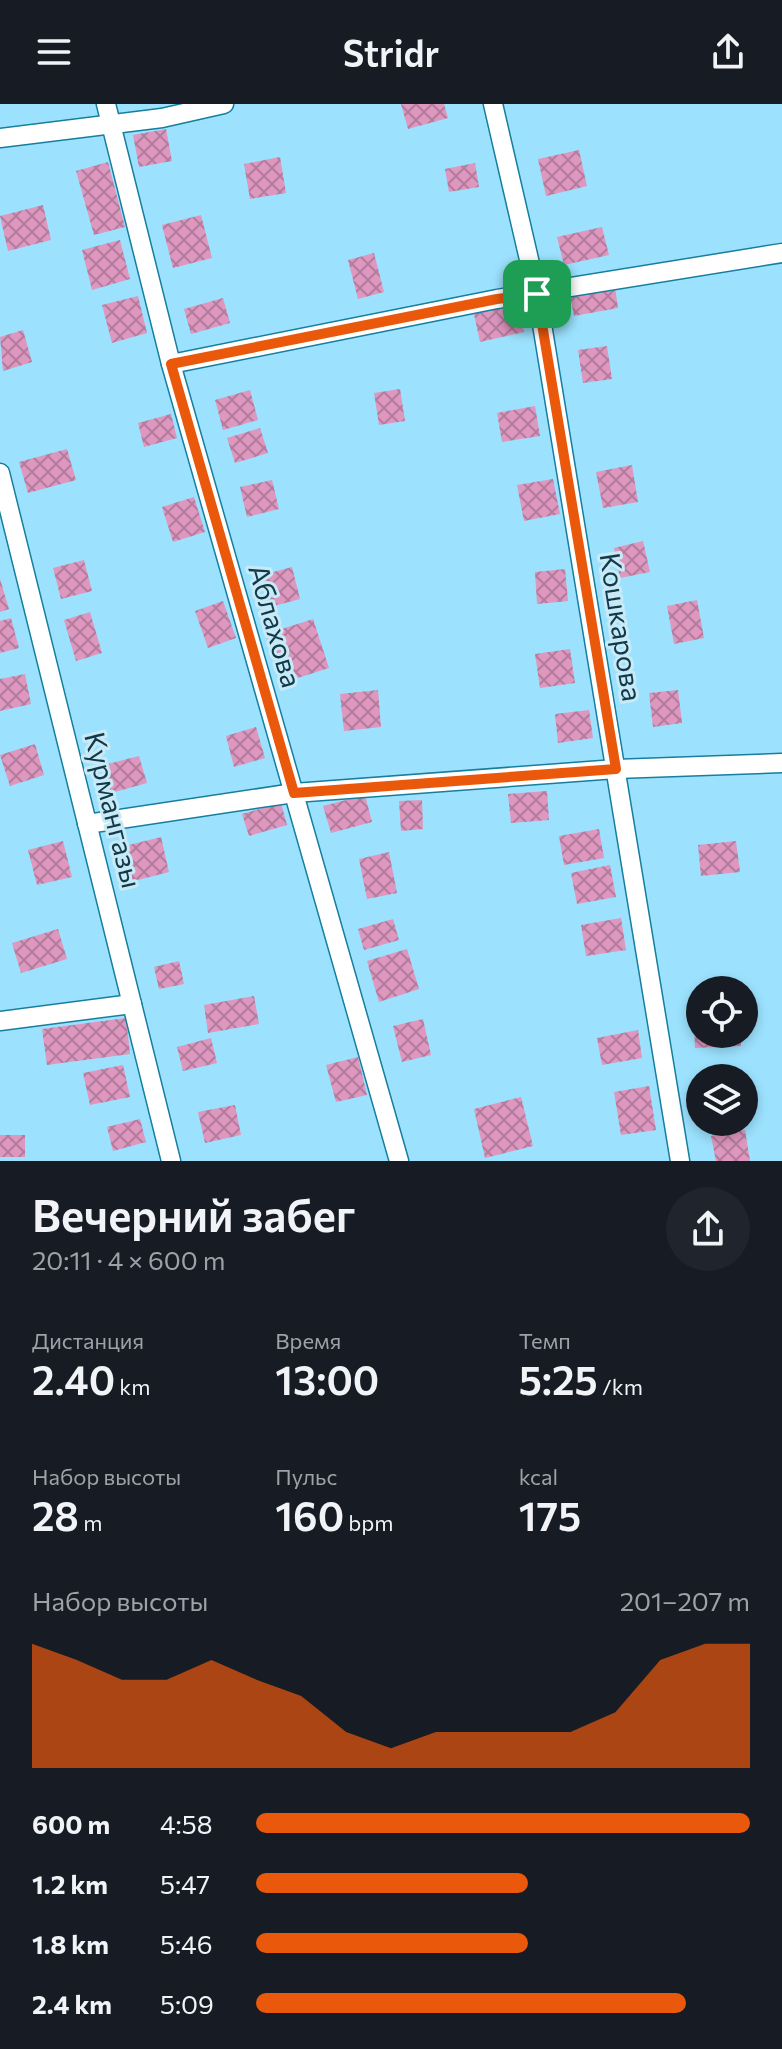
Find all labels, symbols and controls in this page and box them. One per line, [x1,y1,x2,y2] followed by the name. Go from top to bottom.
[32,30,76,74] icon: menu
[343,30,439,74] text: Stridr
[706,30,750,74] icon: share
[503,260,571,328] pin
[515,272,559,316] icon: arrive
[593,550,650,703] street label: Кошкарова
[242,560,310,691] street label: Аблахова
[78,728,150,891] street label: Курмангазы
[686,976,758,1136] map controls
[686,976,758,1048] button: locate
[686,1064,758,1136] button: layers
[32,1187,355,1241] text: Вечерний забег
[666,1187,750,1271] button: share
[32,1244,225,1275] text: 20:11 · 4 × 600 m
[32,1327,144,1354] text: Дистанция
[275,1327,341,1354] text: Время
[519,1327,571,1354] text: Темп
[32,1354,115,1403] text: 2.40
[275,1354,379,1403] text: 13:00
[519,1354,598,1403] text: 5:25
[115,1373,151,1400] text: km
[598,1373,643,1400] text: /km
[32,1463,181,1490] text: Набор высоты
[275,1463,337,1490] text: Пульс
[519,1463,558,1490] text: kcal
[32,1490,79,1539] text: 28
[275,1490,344,1539] text: 160
[519,1490,581,1539] text: 175
[79,1509,102,1536] text: m
[344,1509,394,1536] text: bpm
[32,1585,208,1616] text: Набор высоты
[620,1585,750,1616] text: 201–207 m
[32,1808,110,1839] text: 600 m
[160,1808,212,1839] text: 4:58
[32,1868,108,1899] text: 1.2 km
[160,1868,210,1899] text: 5:47
[32,1928,109,1959] text: 1.8 km
[160,1928,212,1959] text: 5:46
[32,1988,112,2019] text: 2.4 km
[160,1988,214,2019] text: 5:09

